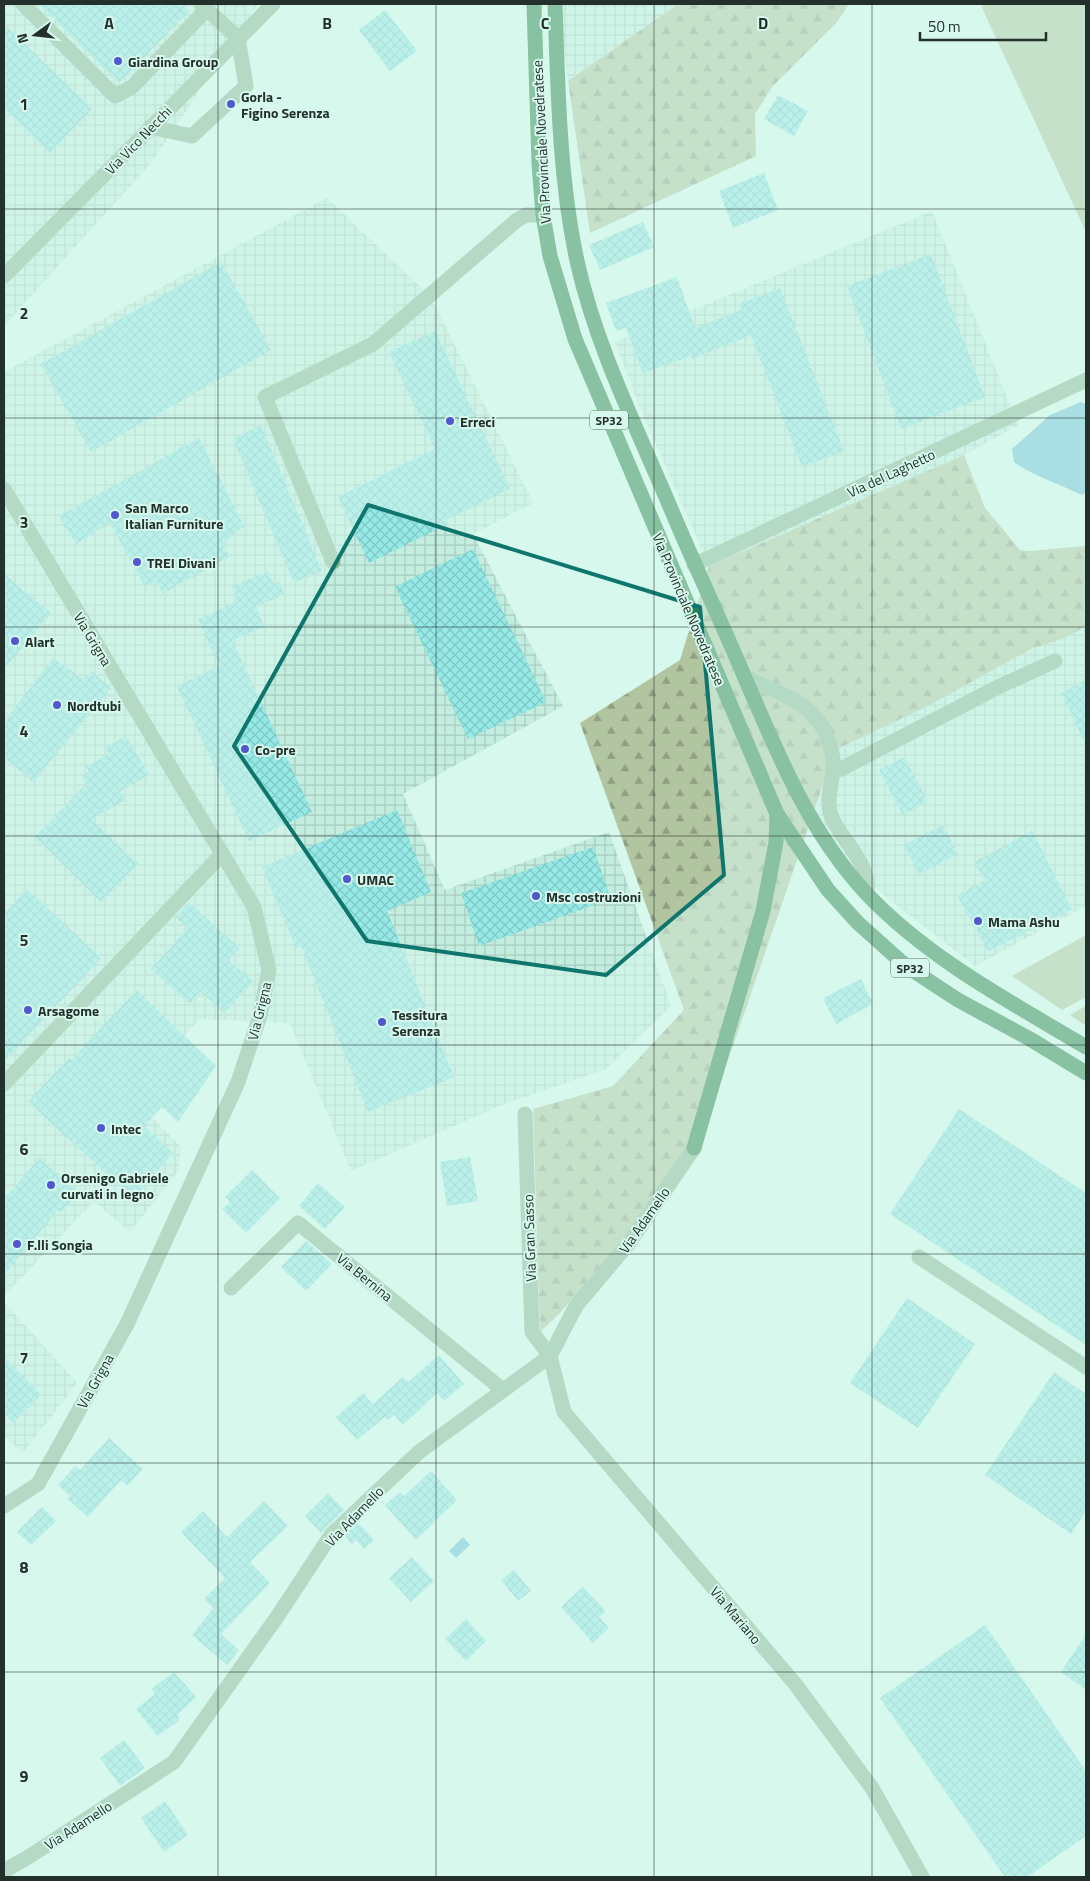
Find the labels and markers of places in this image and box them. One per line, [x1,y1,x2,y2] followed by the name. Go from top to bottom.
[128,51,219,72] place label: Giardina Group
[112,55,124,67] marker: Giardina Group
[241,86,330,123] place label: Gorla - Figino Serenza
[225,98,237,110] marker: Gorla - Figino Serenza
[460,411,495,432] place label: Erreci
[444,415,456,427] marker: Erreci
[125,497,223,534] place label: San Marco Italian Furniture
[109,509,121,521] marker: San Marco Italian Furniture
[147,552,216,573] place label: TREI Divani
[131,556,143,568] marker: TREI Divani
[25,631,55,652] place label: Alart
[9,635,21,647] marker: Alart
[67,695,121,716] place label: Nordtubi
[51,699,63,711] marker: Nordtubi
[255,739,296,760] place label: Co-pre
[239,743,251,755] marker: Co-pre
[357,869,394,890] place label: UMAC
[341,873,353,885] marker: UMAC
[546,886,641,907] place label: Msc costruzioni
[530,890,542,902] marker: Msc costruzioni
[988,911,1060,932] place label: Mama Ashu
[972,915,984,927] marker: Mama Ashu
[38,1000,99,1021] place label: Arsagome
[22,1004,34,1016] marker: Arsagome
[392,1004,448,1041] place label: Tessitura Serenza
[376,1016,388,1028] marker: Tessitura Serenza
[111,1118,141,1139] place label: Intec
[95,1122,107,1134] marker: Intec
[61,1167,169,1204] place label: Orsenigo Gabriele curvati in legno
[45,1179,57,1191] marker: Orsenigo Gabriele curvati in legno
[27,1234,93,1255] place label: F.lli Songia
[11,1238,23,1250] marker: F.lli Songia

